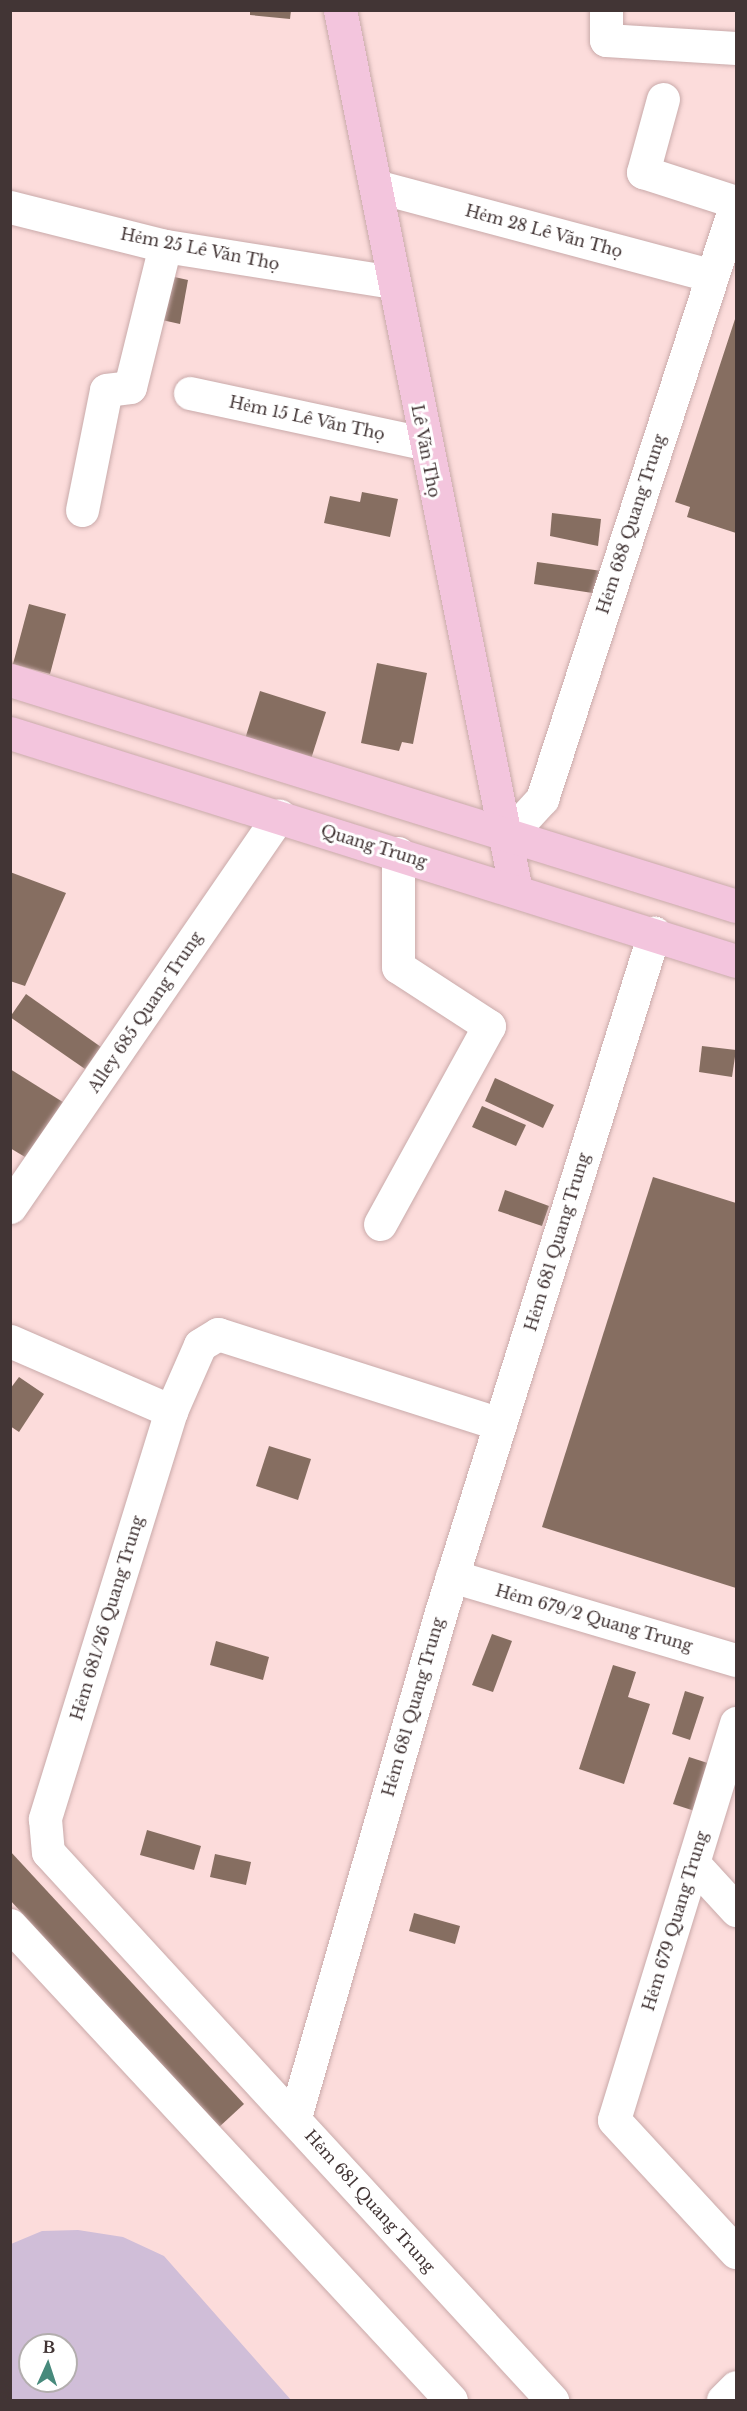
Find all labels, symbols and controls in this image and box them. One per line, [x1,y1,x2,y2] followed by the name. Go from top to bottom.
[463,201,625,261] street label: Hẻm 28 Lê Văn Thọ
[118,224,282,274] street label: Hẻm 25 Lê Văn Thọ
[227,392,387,444] street label: Hẻm 15 Lê Văn Thọ
[407,402,445,500] street label: Lê Văn Thọ
[593,431,669,617] street label: Hẻm 688 Quang Trung
[318,821,430,871] street label: Quang Trung
[84,928,206,1096] street label: Alley 685 Quang Trung
[521,1150,593,1334] street label: Hẻm 681 Quang Trung
[67,1513,147,1723] street label: Hẻm 681/26 Quang Trung
[493,1581,695,1655] street label: Hẻm 679/2 Quang Trung
[378,1615,448,1799] street label: Hẻm 681 Quang Trung
[638,1829,712,2013] street label: Hẻm 679 Quang Trung
[301,2125,439,2277] street label: Hẻm 681 Quang Trung
[18,2333,78,2393] north arrow
[42,2337,56,2357] text: B

